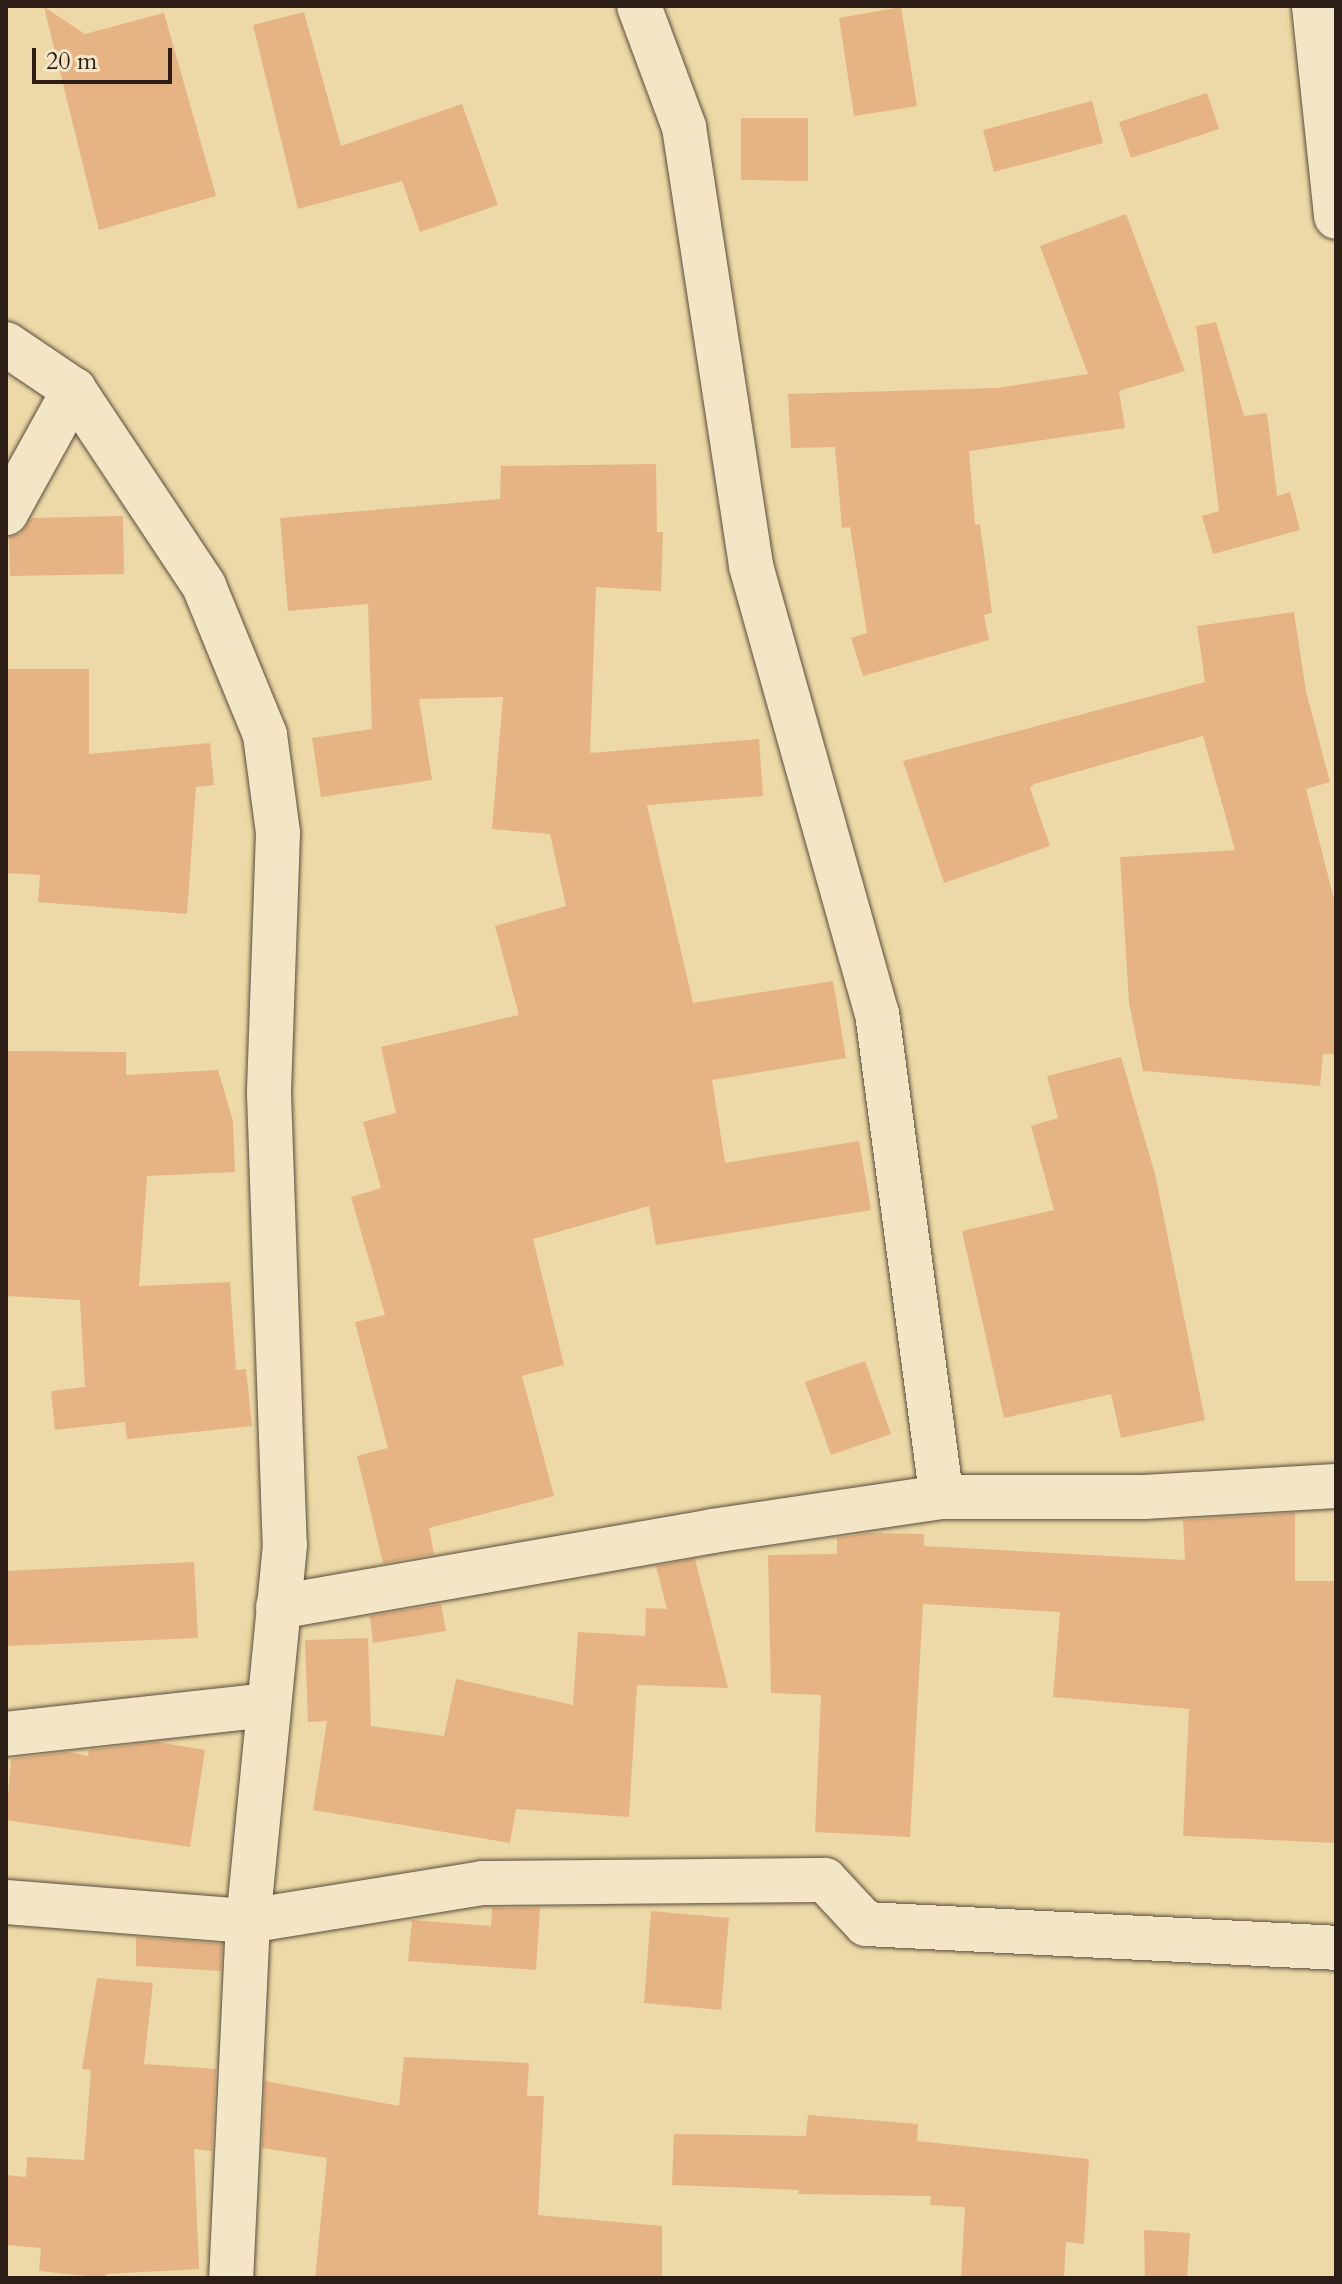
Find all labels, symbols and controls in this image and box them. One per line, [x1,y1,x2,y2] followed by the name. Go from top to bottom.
[36,32,176,82] scale bar
[46,45,97,78] text: 20 m

